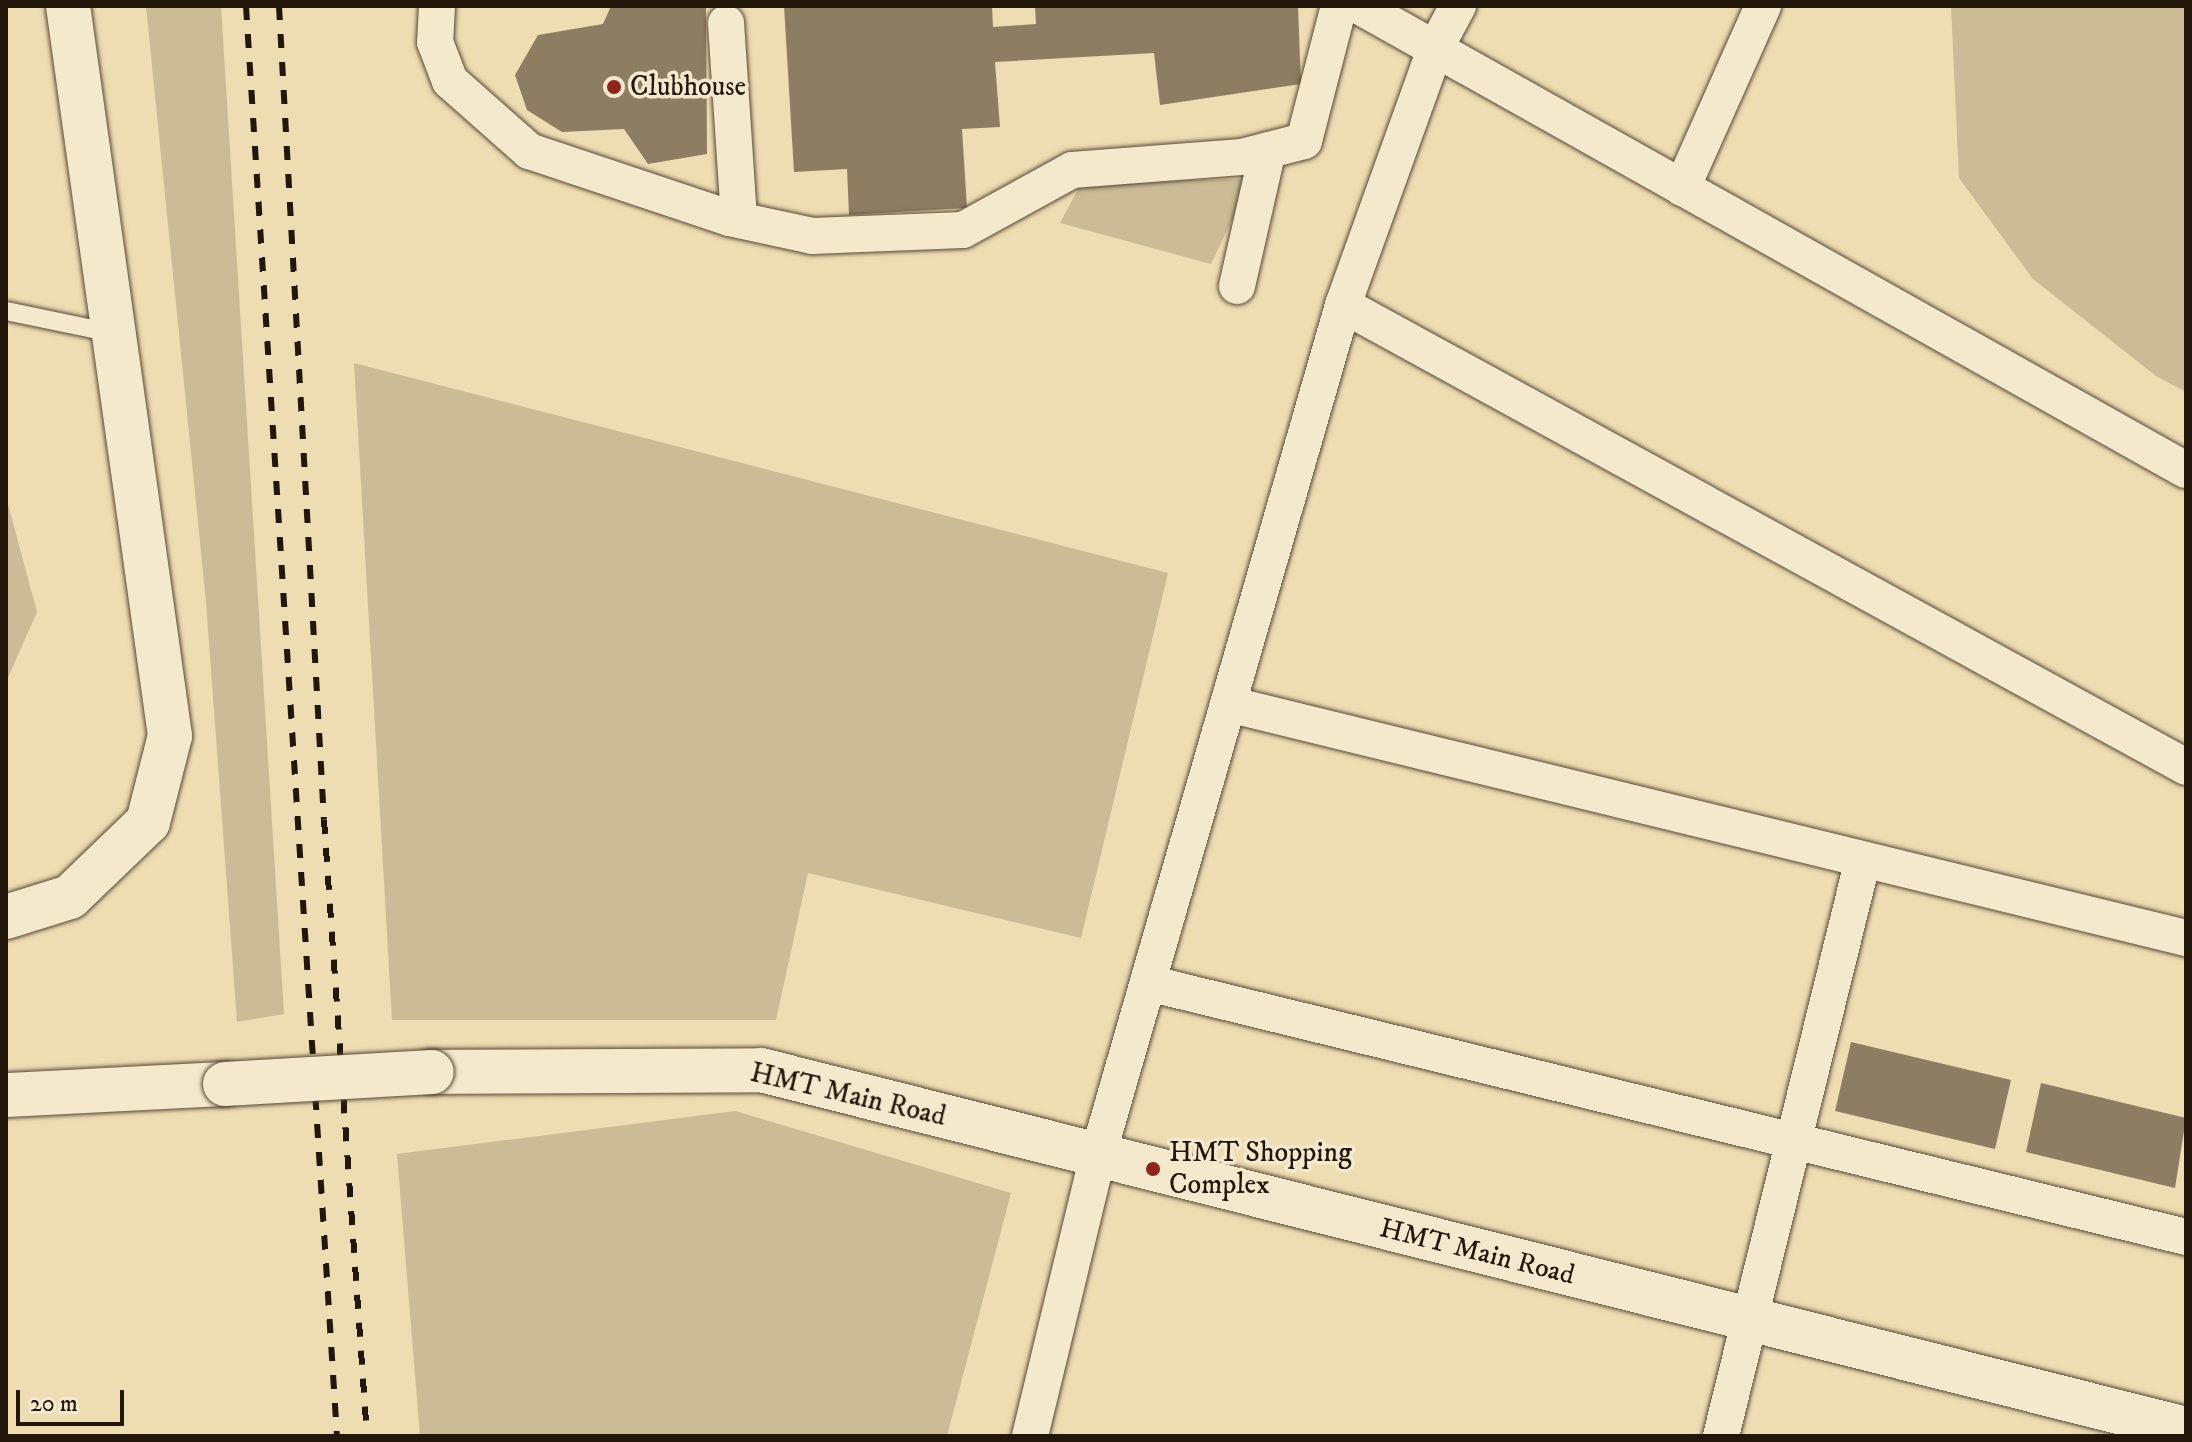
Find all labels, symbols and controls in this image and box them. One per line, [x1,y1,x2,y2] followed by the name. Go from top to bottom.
[630,70,746,104] place label: Clubhouse
[605,78,623,96] marker: Clubhouse
[747,1056,949,1134] street label: HMT Main Road
[1169,1136,1352,1202] place label: HMT Shopping Complex
[1144,1160,1162,1178] marker: HMT Shopping Complex
[1376,1212,1578,1292] street label: HMT Main Road
[20,1374,128,1424] scale bar
[30,1389,78,1419] text: 20 m

